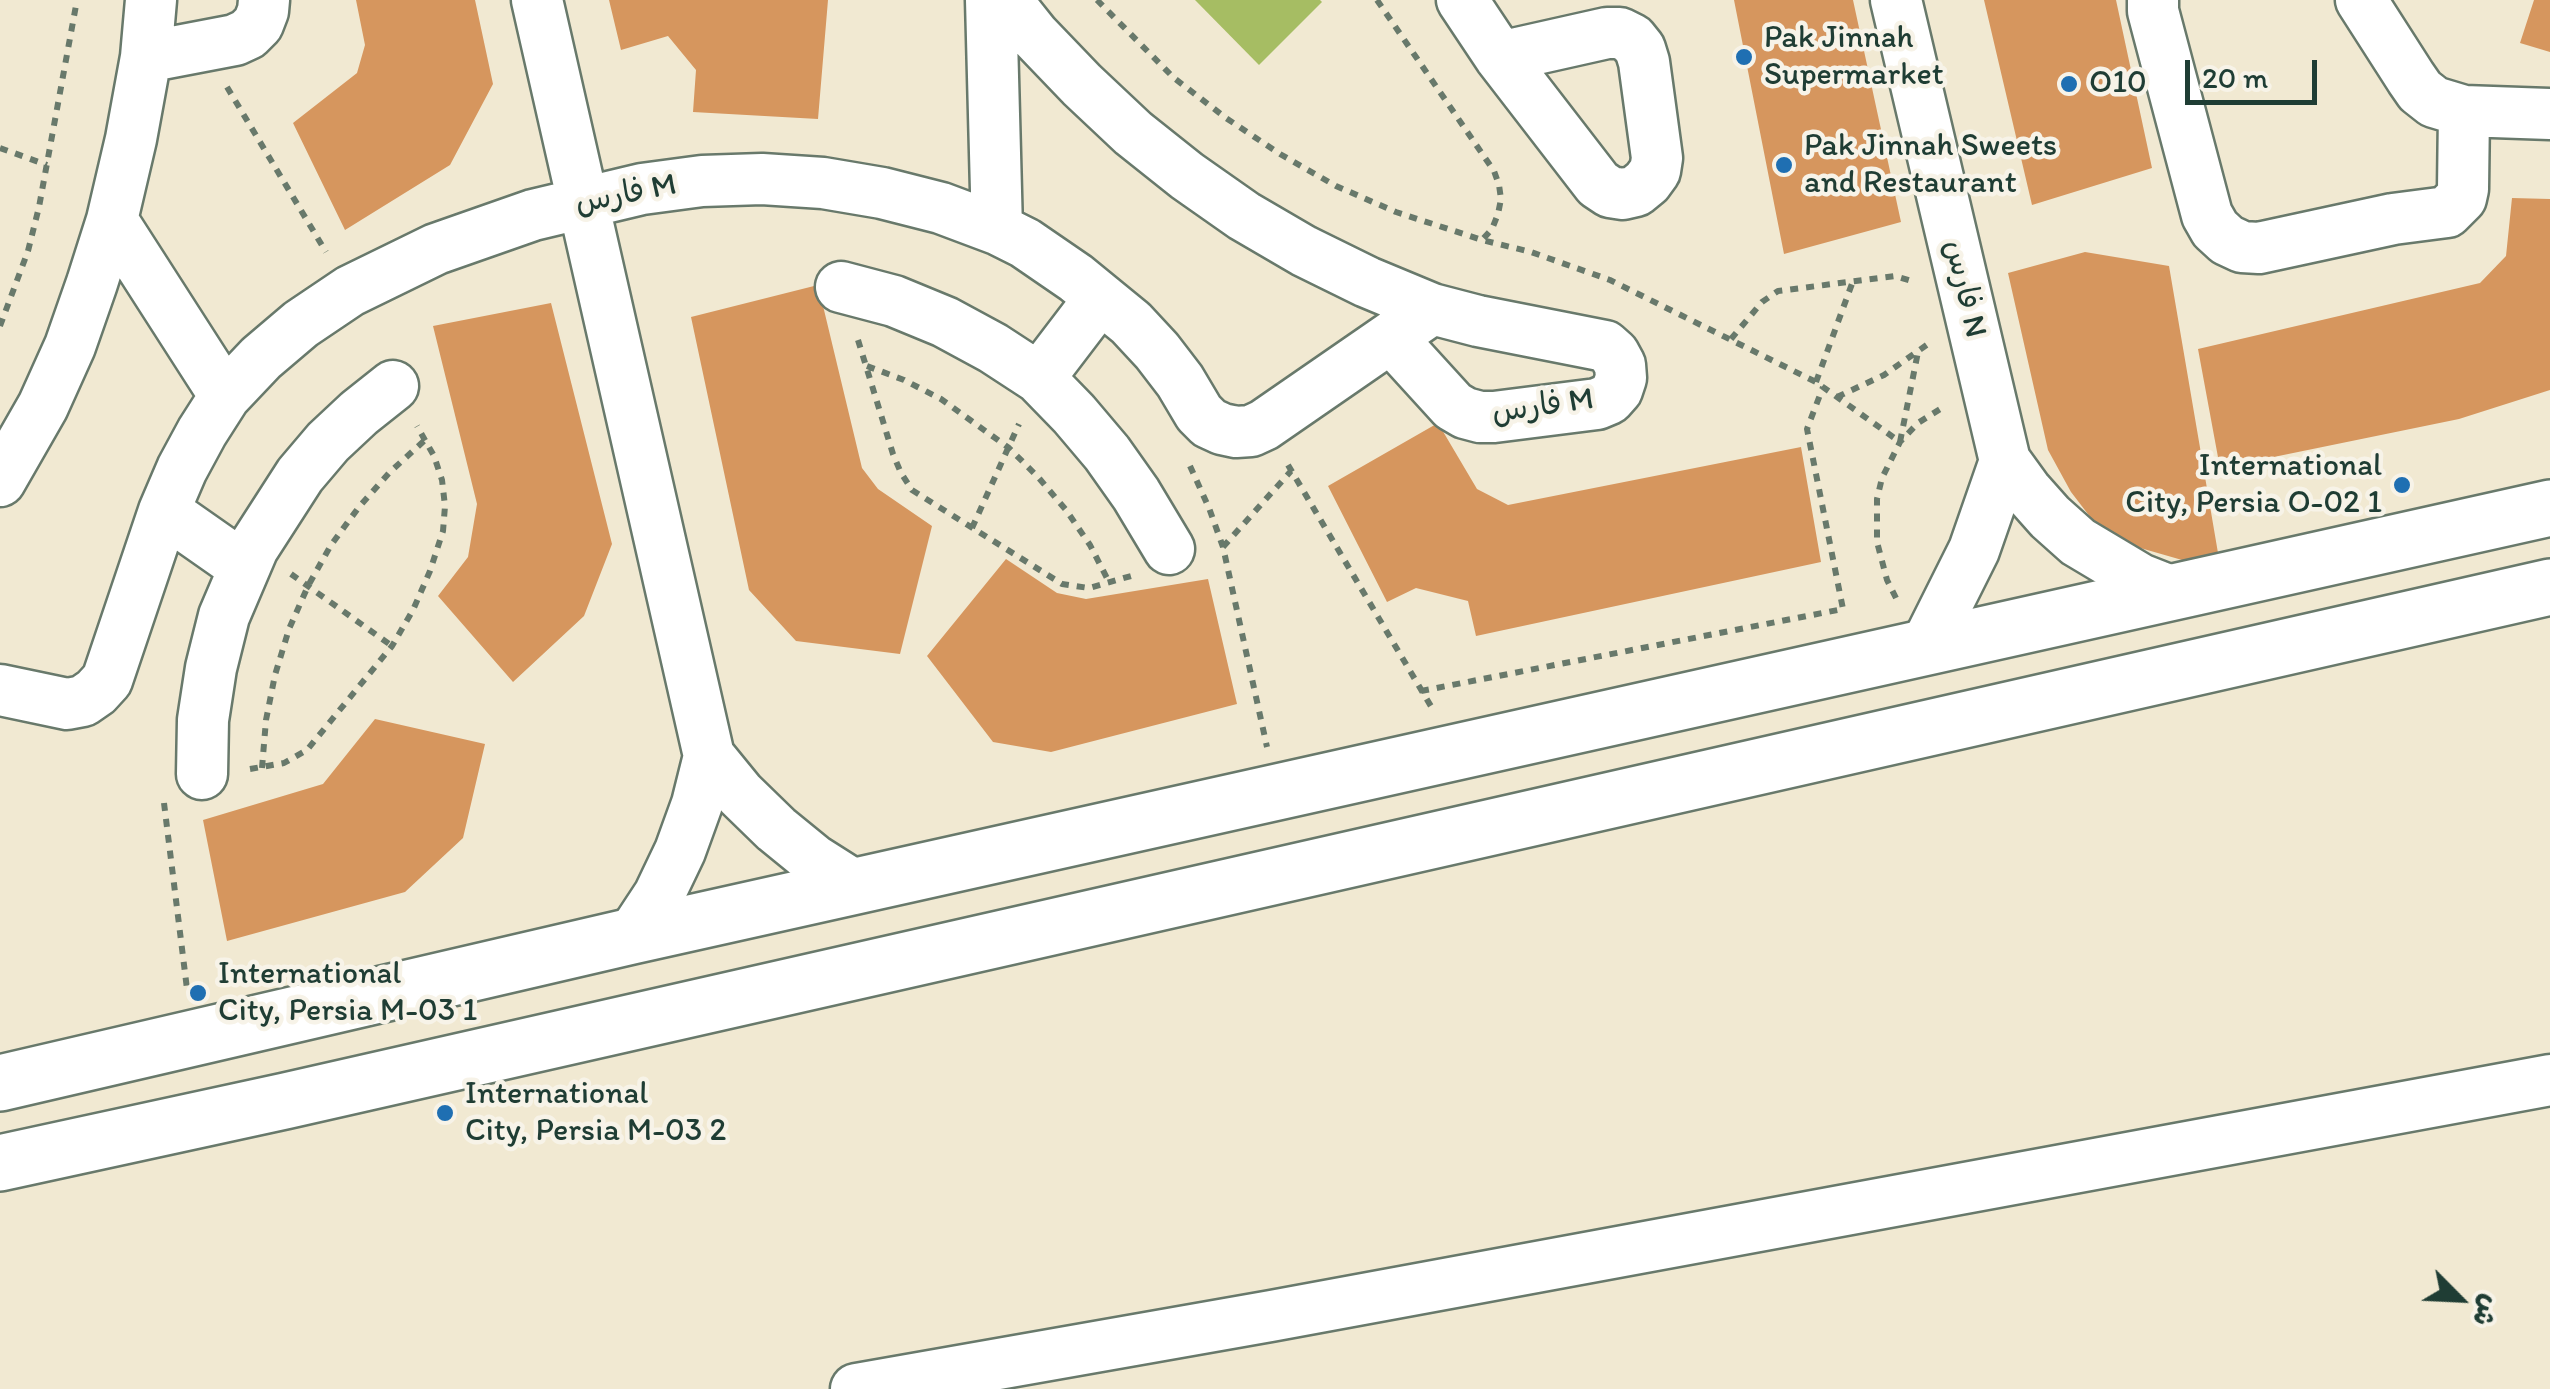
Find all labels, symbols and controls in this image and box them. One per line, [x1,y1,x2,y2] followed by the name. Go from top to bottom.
[1764,20,1944,95] place label: Pak Jinnah Supermarket
[2190,40,2322,102] scale bar
[1733,46,1755,68] marker: Pak Jinnah Supermarket
[2202,59,2268,96] text: 20 m
[2089,65,2147,103] place label: O10
[2058,73,2080,95] marker: O10
[1804,128,2057,203] place label: Pak Jinnah Sweets and Restaurant
[1773,154,1795,176] marker: Pak Jinnah Sweets and Restaurant
[572,166,680,224] street label: فارس M
[1934,236,1994,342] street label: فارس N
[1490,381,1596,433] street label: فارس M
[2125,448,2382,523] place label: International City, Persia O-02 1
[2391,474,2413,496] marker: International City, Persia O-02 1
[218,956,477,1031] place label: International City, Persia M-03 1
[187,982,209,1004] marker: International City, Persia M-03 1
[465,1076,726,1151] place label: International City, Persia M-03 2
[434,1102,456,1124] marker: International City, Persia M-03 2
[2410,1249,2510,1349] north arrow
[2466,1290,2509,1332] text: ش

